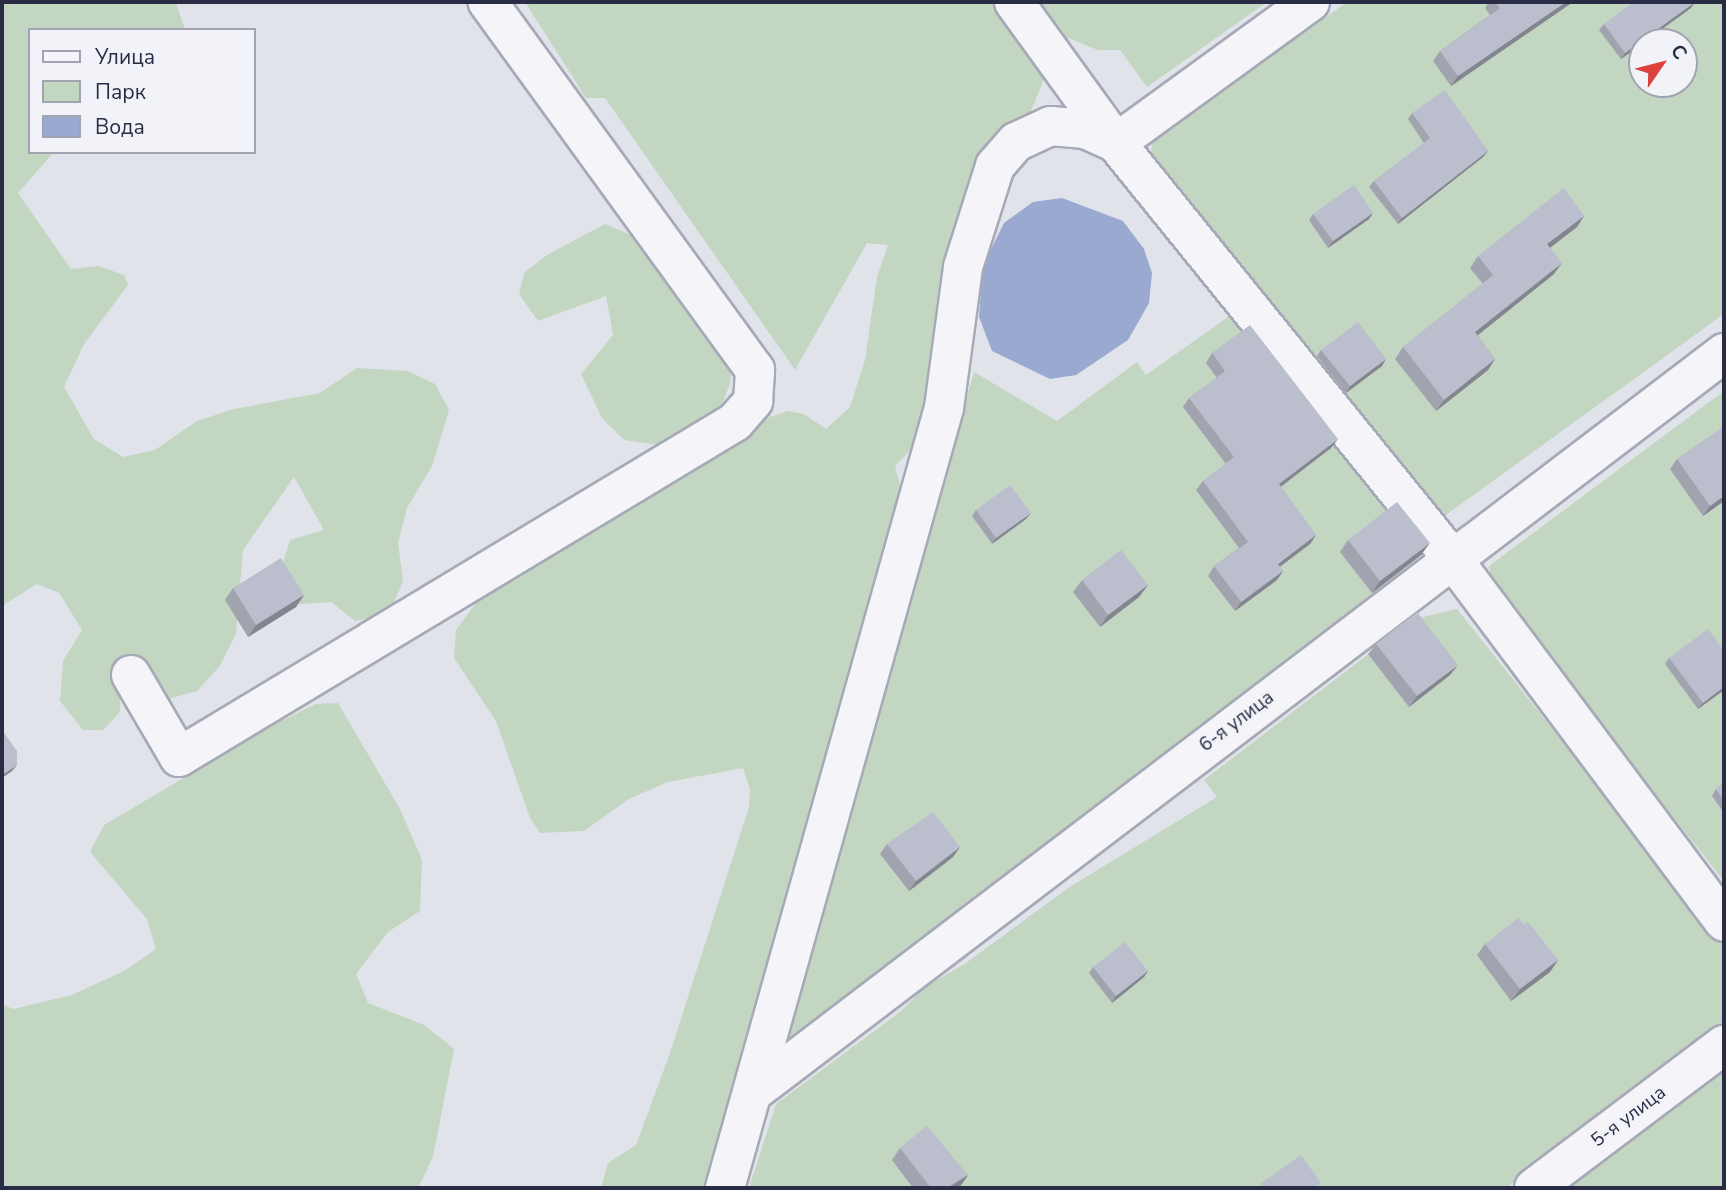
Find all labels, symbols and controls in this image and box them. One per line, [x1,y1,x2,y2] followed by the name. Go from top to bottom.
[28,28,256,154] legend
[1628,28,1698,98] north arrow
[1664,39,1693,65] text: С
[95,43,155,71] text: Улица
[95,78,146,106] text: Парк
[95,113,145,141] text: Вода
[1195,687,1279,757] street label: 6-я улица
[1587,1082,1671,1152] street label: 5-я улица

